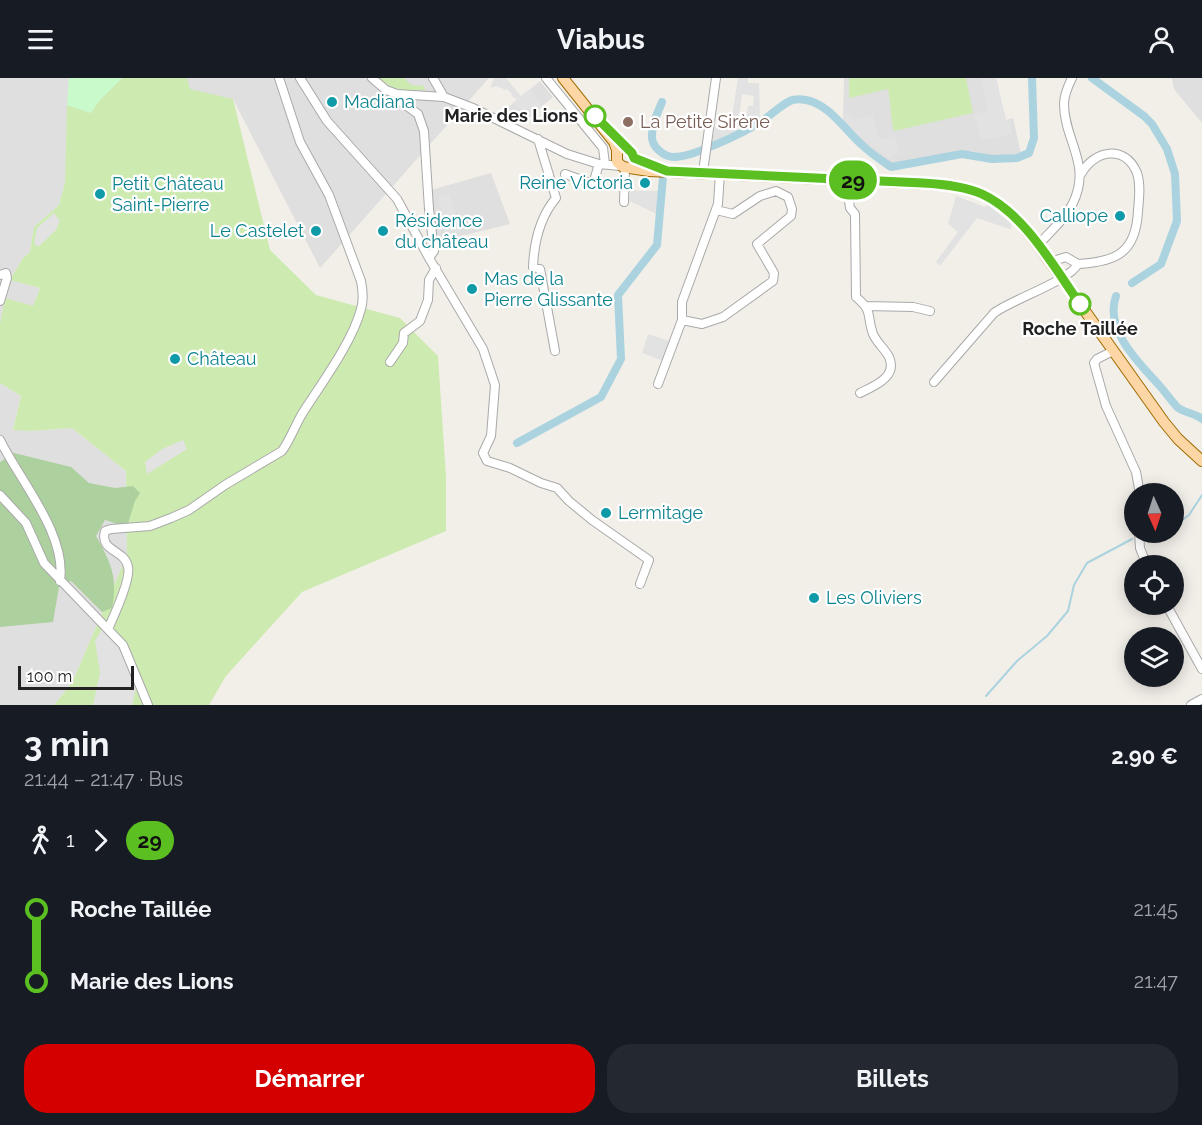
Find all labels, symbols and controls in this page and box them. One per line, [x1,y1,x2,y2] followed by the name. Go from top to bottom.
[24,23,57,56] icon: menu
[1145,23,1178,56] icon: person
[557,24,645,55] text: Viabus
[344,91,415,112] place label: Madiana
[325,95,339,109] marker: Madiana
[444,105,578,126] place label: Marie des Lions
[584,105,606,127] marker: Marie des Lions
[640,111,770,132] place label: La Petite Sirène
[621,115,635,129] marker: La Petite Sirène
[826,160,880,200] line badge: 29
[841,168,865,193] text: 29
[519,172,633,193] place label: Reine Victoria
[112,173,224,215] place label: Petit Château Saint-Pierre
[638,176,652,190] marker: Reine Victoria
[93,187,107,201] marker: Petit Château Saint-Pierre
[1040,205,1108,226] place label: Calliope
[1113,209,1127,223] marker: Calliope
[395,210,489,252] place label: Résidence du château
[210,220,304,241] place label: Le Castelet
[309,224,323,238] marker: Le Castelet
[376,224,390,238] marker: Résidence du château
[484,268,613,310] place label: Mas de la Pierre Glissante
[465,282,479,296] marker: Mas de la Pierre Glissante
[1069,293,1091,315] marker: Roche Taillée
[1022,318,1138,339] place label: Roche Taillée
[187,348,257,369] place label: Château
[168,352,182,366] marker: Château
[1124,483,1184,543] north arrow
[1124,483,1184,687] map controls
[618,502,704,523] place label: Lermitage
[599,506,613,520] marker: Lermitage
[1124,555,1184,615] button: locate
[826,587,922,608] place label: Les Oliviers
[807,591,821,605] marker: Les Oliviers
[1124,627,1184,687] button: layers
[18,663,134,690] scale bar
[27,667,72,686] text: 100 m
[24,725,109,764] text: 3 min
[1111,743,1178,769] text: 2.90 €
[24,767,183,791] text: 21:44 – 21:47 · Bus
[24,824,57,857] icon: walk
[84,824,117,857] icon: forward
[66,828,75,852] text: 1
[138,828,162,853] text: 29
[70,896,211,922] text: Roche Taillée
[1133,897,1178,921] text: 21:45
[70,968,234,994] text: Marie des Lions
[1134,969,1178,993] text: 21:47
[24,1044,595,1113] button: Démarrer
[607,1044,1178,1113] button: Billets

